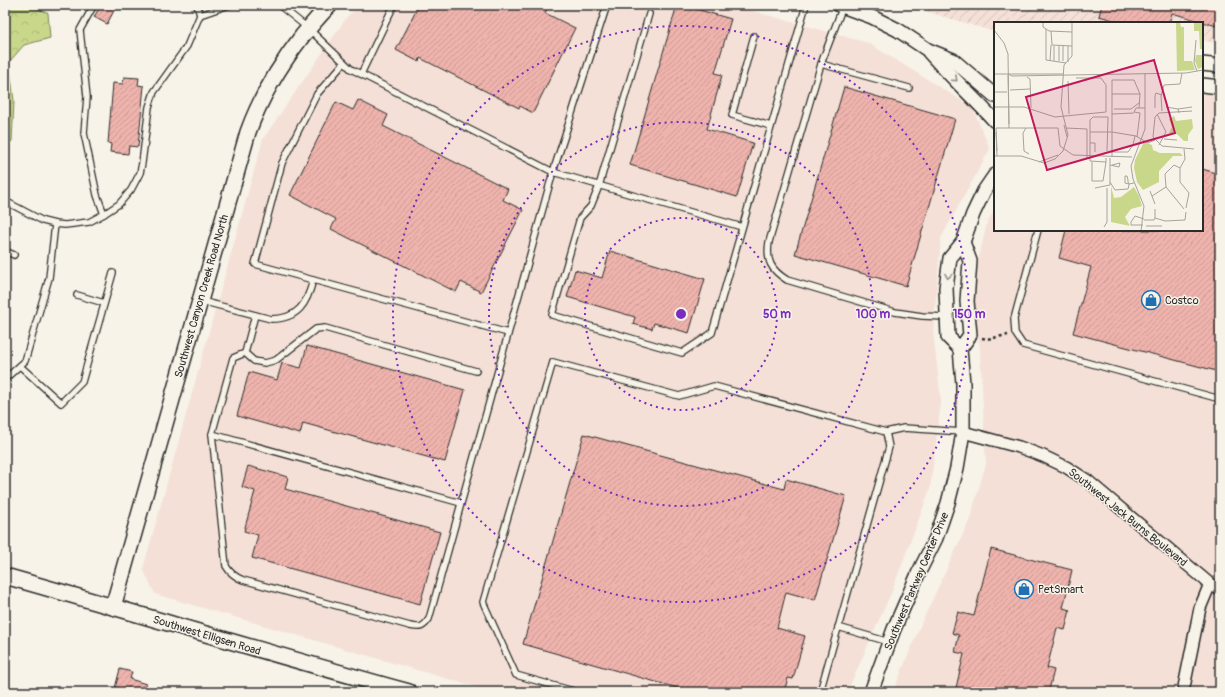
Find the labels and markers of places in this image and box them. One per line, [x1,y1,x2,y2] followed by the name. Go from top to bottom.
[1140,289,1162,311] shop icon: Costco
[1165,294,1199,307] place label: Costco
[674,307,688,321] centre of rings
[1013,578,1035,600] shop icon: PetSmart
[1038,583,1084,596] place label: PetSmart

